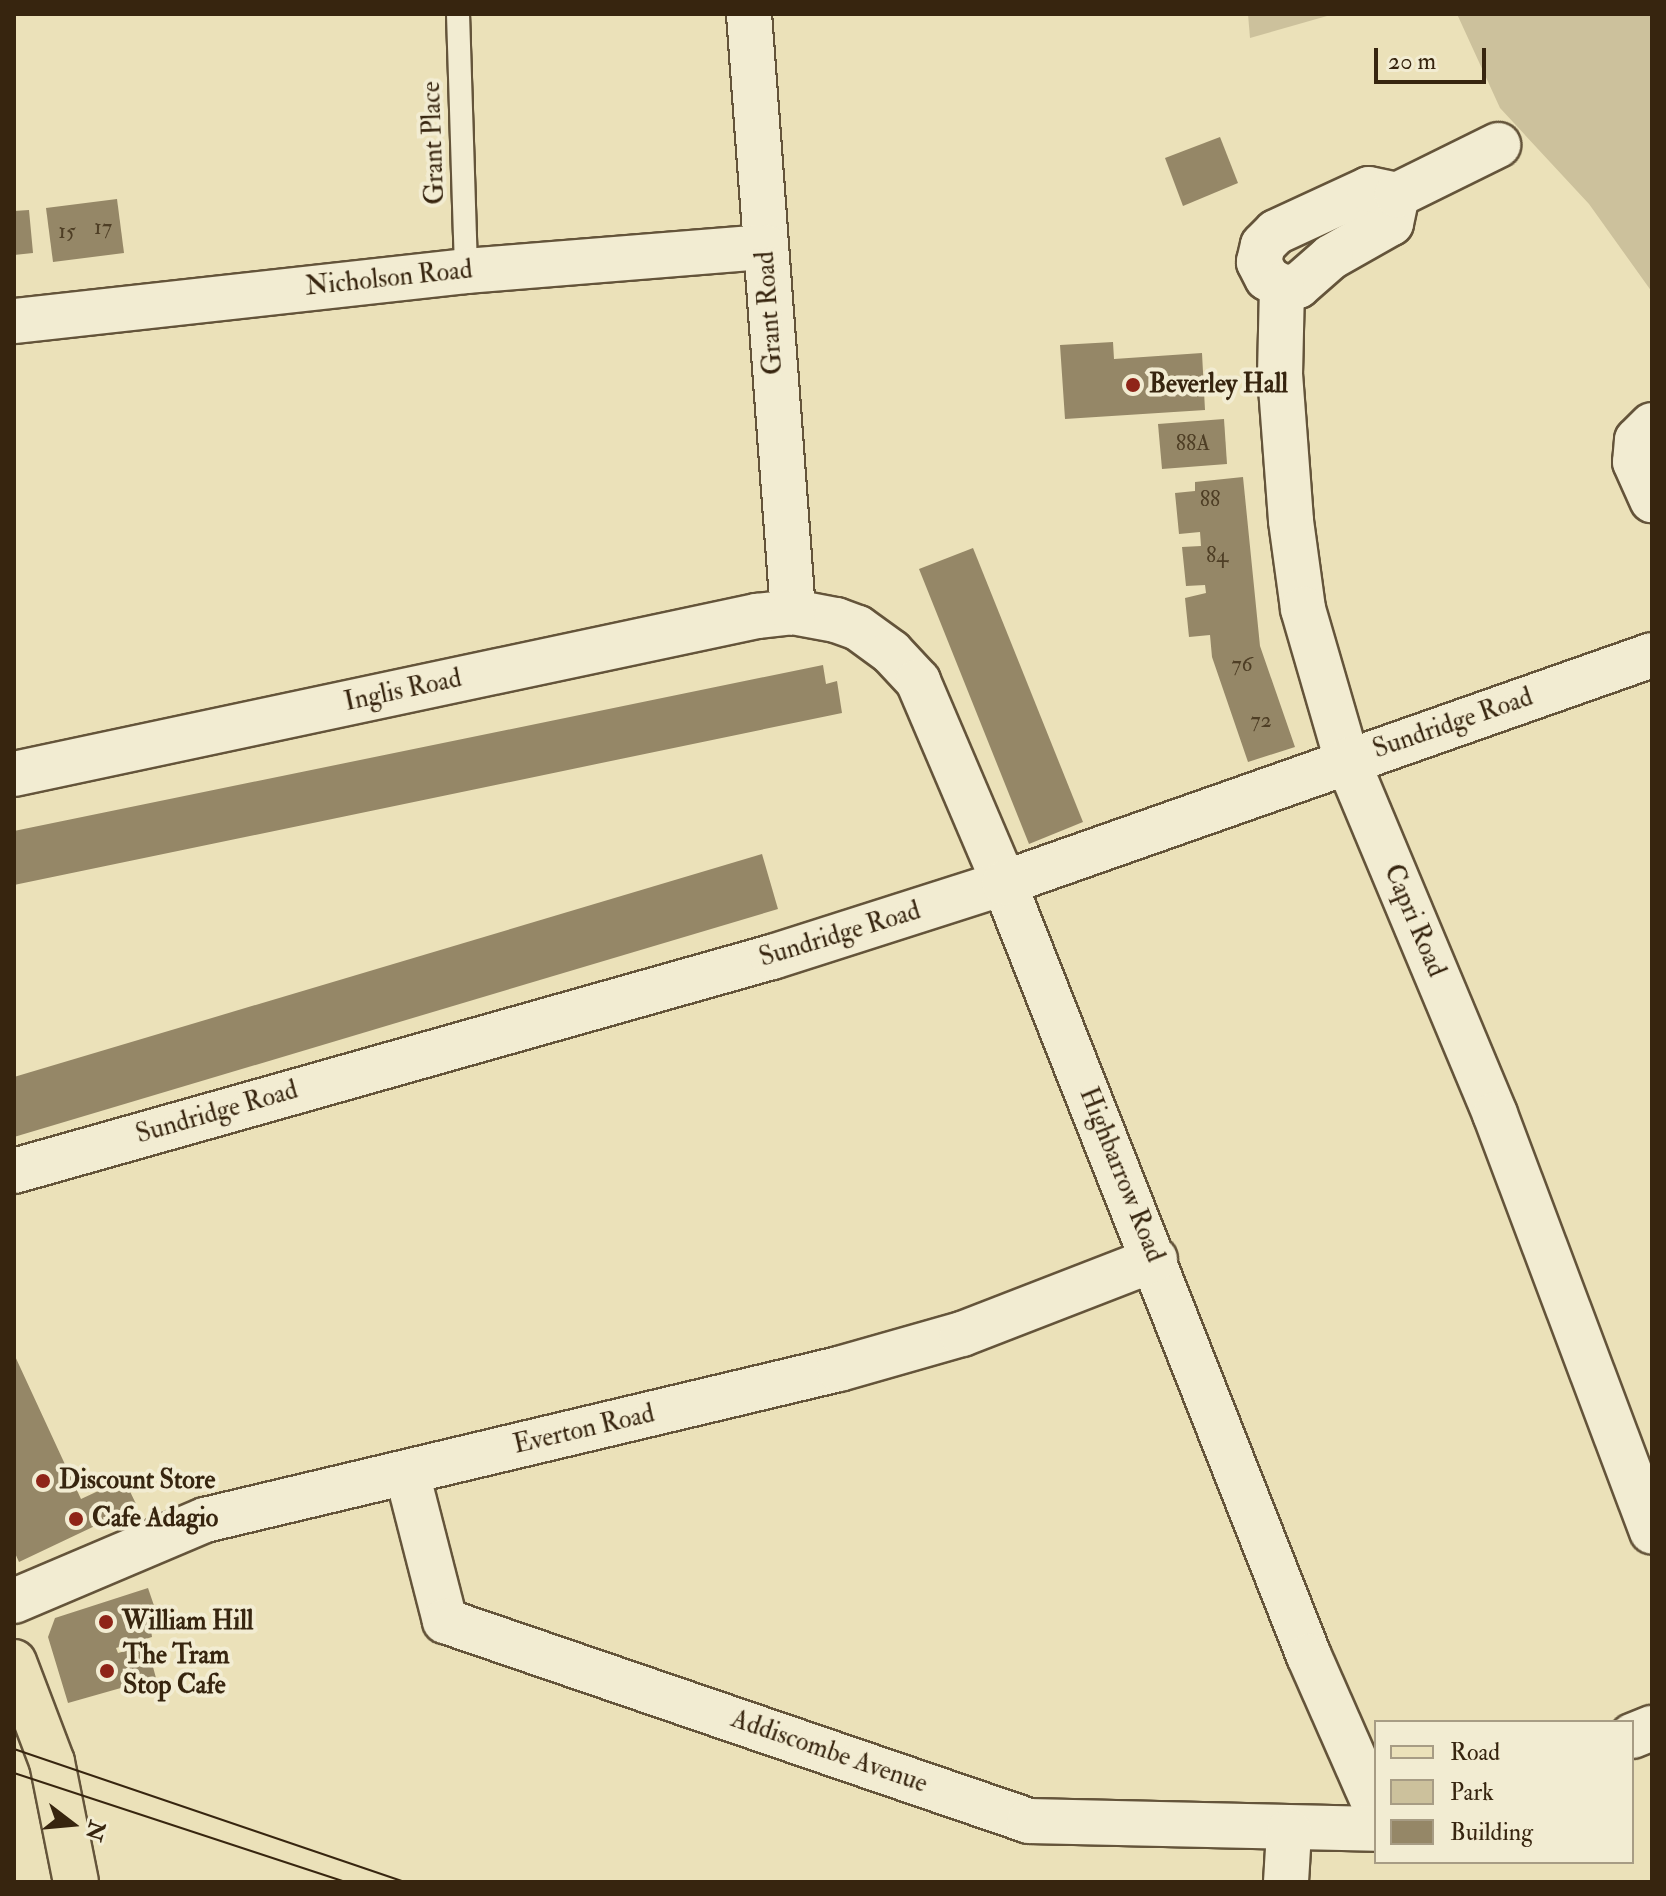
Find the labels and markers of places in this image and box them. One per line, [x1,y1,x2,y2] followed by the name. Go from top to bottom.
[1149,369,1288,401] place label: Beverley Hall
[1124,376,1142,394] marker: Beverley Hall
[59,1465,215,1497] place label: Discount Store
[34,1472,52,1490] marker: Discount Store
[92,1503,218,1535] place label: Cafe Adagio
[67,1510,85,1528] marker: Cafe Adagio
[122,1606,254,1638] place label: William Hill
[97,1613,115,1631] marker: William Hill
[123,1640,229,1702] place label: The Tram Stop Cafe
[98,1662,116,1680] marker: The Tram Stop Cafe

